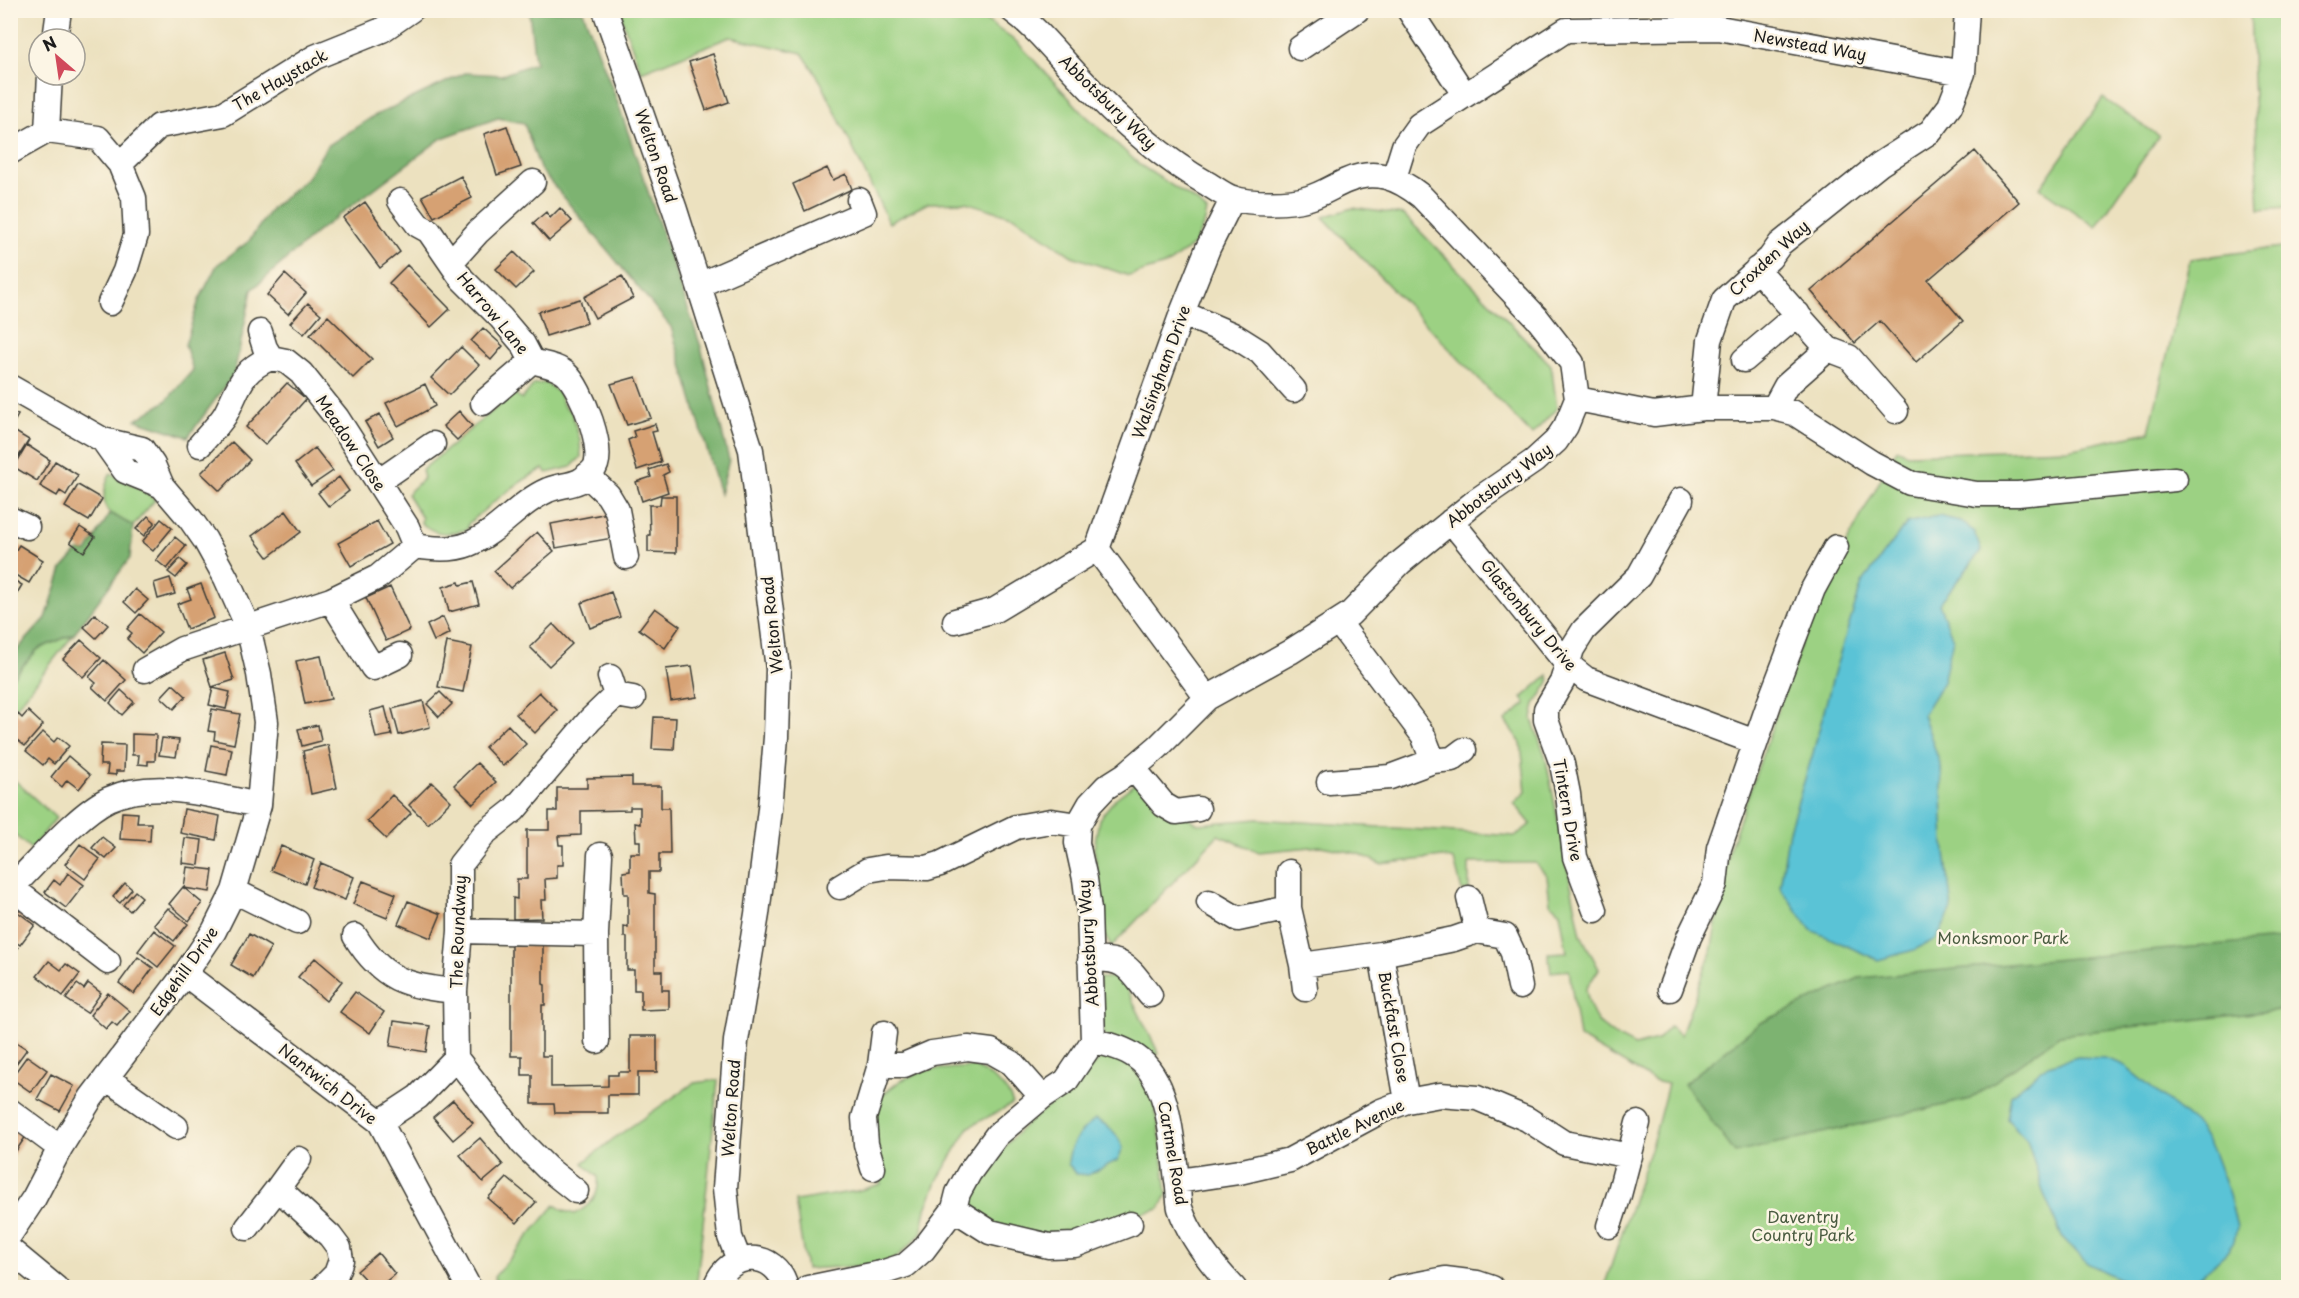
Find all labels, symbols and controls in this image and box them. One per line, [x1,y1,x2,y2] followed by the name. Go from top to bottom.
[1752,22,1869,66] street label: Newstead Way
[27,27,87,87] north arrow
[38,29,61,57] text: N
[228,42,332,116] street label: The Haystack
[1054,48,1163,154] street label: Abbotsbury Way
[630,106,684,206] street label: Welton Road
[1723,214,1814,301] street label: Croxden Way
[452,266,535,359] street label: Harrow Lane
[1125,302,1195,442] street label: Walsingham Drive
[311,390,393,495] street label: Meadow Close
[1440,436,1557,532] street label: Abbotsbury Way
[1476,553,1584,676] street label: Glastonbury Drive
[754,575,788,675] street label: Welton Road
[1548,757,1590,863] street label: Tintern Drive
[443,875,471,989] street label: The Roundway
[1071,879,1103,1008] street label: Abbotsbury Way
[143,921,223,1020] street label: Edgehill Drive
[1937,925,2069,949] park label: Monksmoor Park
[1373,969,1417,1084] street label: Buckfast Close
[274,1037,383,1129] street label: Nantwich Drive
[715,1058,745,1158] street label: Welton Road
[1301,1092,1408,1160] street label: Battle Avenue
[1153,1099,1195,1207] street label: Cartmel Road
[1751,1204,1855,1246] park label: Daventry Country Park

